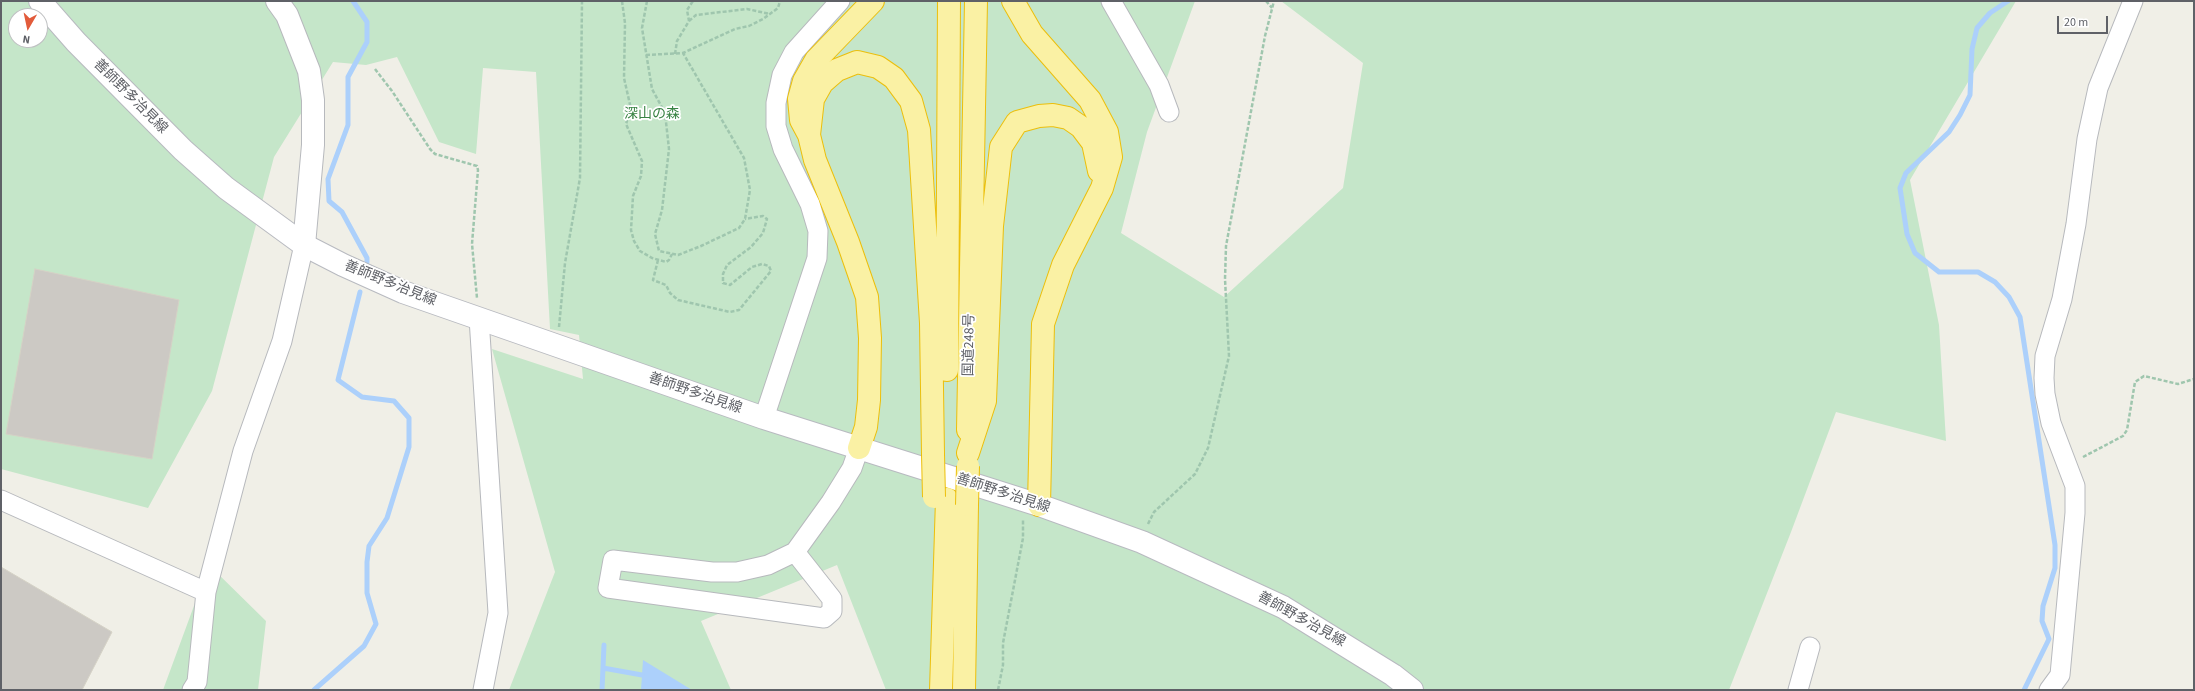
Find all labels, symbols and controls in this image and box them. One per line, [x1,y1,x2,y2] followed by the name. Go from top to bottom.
[8,8,48,48] north arrow
[2059,8,2110,34] scale bar
[2064,14,2088,31] text: 20 m
[21,31,31,47] text: N
[89,56,171,138] street label: 善師野多治見線
[624,107,680,123] park label: 深山の森
[341,258,439,310] street label: 善師野多治見線
[961,313,979,377] street label: 国道248号
[646,370,744,418] street label: 善師野多治見線
[954,471,1052,517] street label: 善師野多治見線
[1254,589,1348,651] street label: 善師野多治見線

